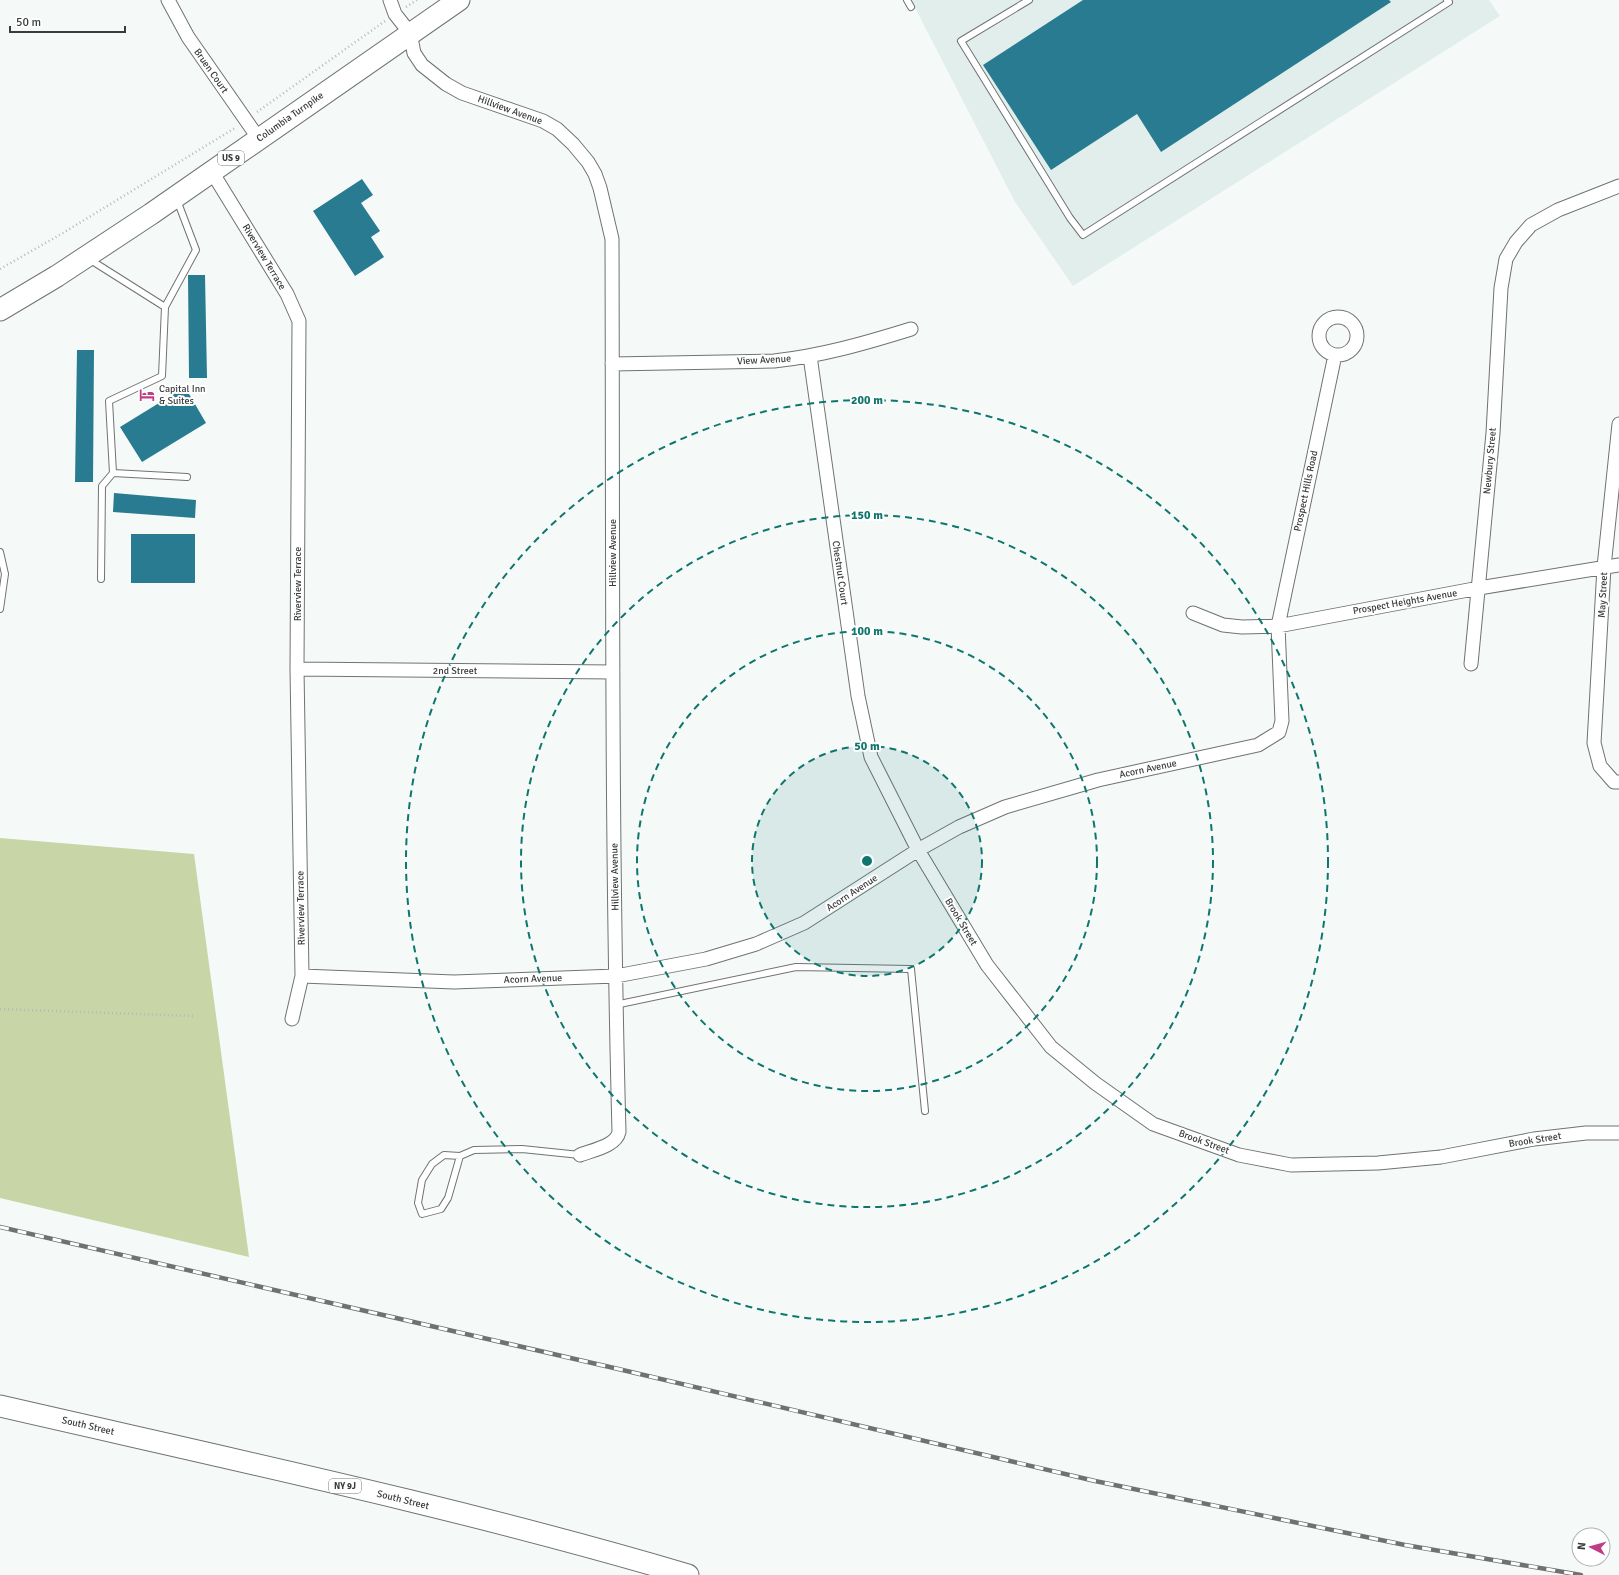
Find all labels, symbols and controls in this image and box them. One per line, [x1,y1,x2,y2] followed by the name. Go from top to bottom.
[10,8,125,34] scale bar
[16,15,41,30] text: 50 m
[191,46,231,96] street label: Bruen Court
[254,89,326,145] street label: Columbia Turnpike
[476,93,544,127] street label: Hillview Avenue
[218,151,244,165] road number: US 9
[240,222,288,292] street label: Riverview Terrace
[737,353,791,367] street label: View Avenue
[159,383,206,407] place label: Capital Inn & Suites
[138,386,156,404] hotel icon: Capital Inn & Suites
[851,393,883,408] text: 200 m
[1481,427,1499,495] street label: Newbury Street
[1292,449,1320,533] street label: Prospect Hills Road
[851,508,883,523] text: 150 m
[607,519,619,587] street label: Hillview Avenue
[830,540,851,607] street label: Chestnut Court
[292,547,304,621] street label: Riverview Terrace
[1596,571,1610,618] street label: May Street
[1352,587,1458,617] street label: Prospect Heights Avenue
[851,624,883,639] text: 100 m
[433,665,478,677] street label: 2nd Street
[854,739,880,754] text: 50 m
[1118,757,1178,781] street label: Acorn Avenue
[608,843,622,911] street label: Hillview Avenue
[860,854,874,868] centre of rings
[294,871,308,945] street label: Riverview Terrace
[824,872,880,914] street label: Acorn Avenue
[942,896,980,948] street label: Brook Street
[504,972,562,986] street label: Acorn Avenue
[1177,1127,1231,1157] street label: Brook Street
[1508,1130,1563,1150] street label: Brook Street
[61,1414,116,1438] street label: South Street
[329,1479,361,1493] road number: NY 9J
[376,1488,431,1512] street label: South Street
[1571,1527,1611,1567] north arrow
[1575,1542,1588,1550] text: N

